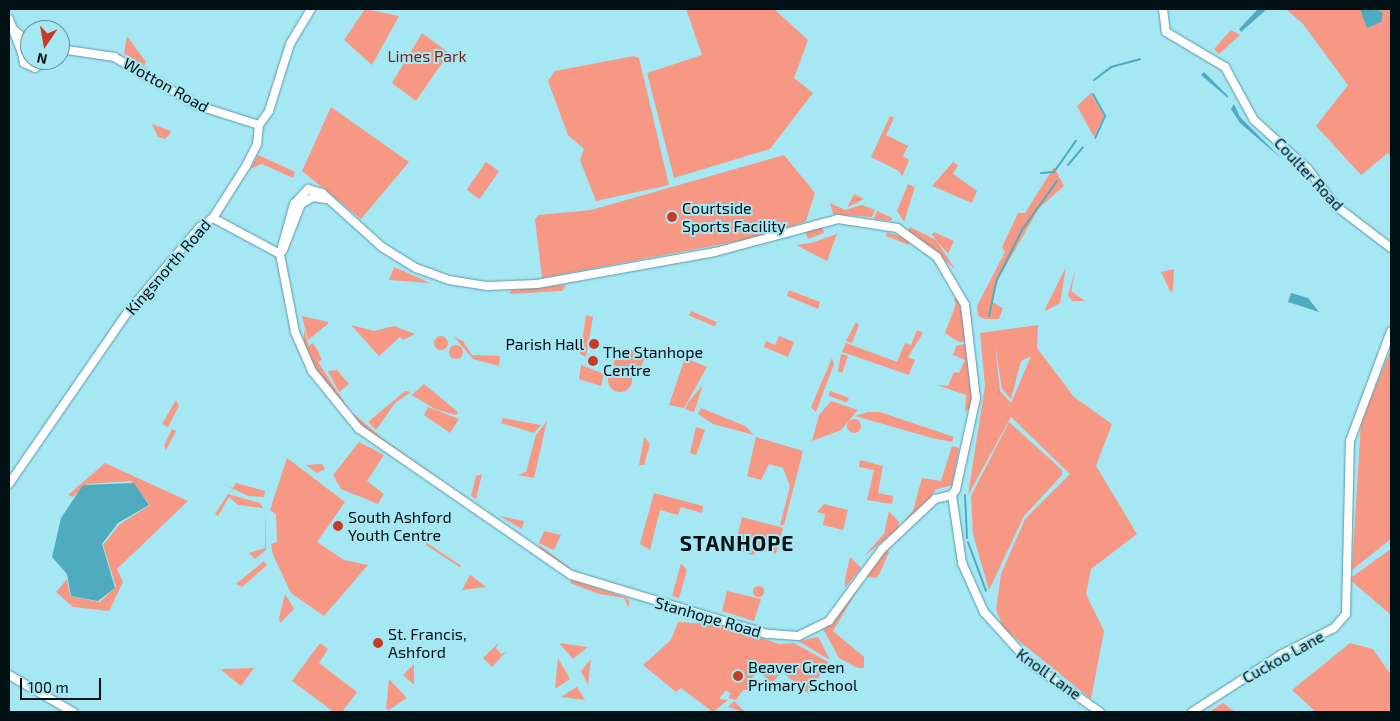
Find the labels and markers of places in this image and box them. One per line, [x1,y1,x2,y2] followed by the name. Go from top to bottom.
[682,198,786,236] place label: Courtside Sports Facility
[666,211,678,223] marker: Courtside Sports Facility
[505,334,584,354] place label: Parish Hall
[588,338,600,350] marker: Parish Hall
[603,342,703,380] place label: The Stanhope Centre
[587,355,599,367] marker: The Stanhope Centre
[348,507,452,545] place label: South Ashford Youth Centre
[332,520,344,532] marker: South Ashford Youth Centre
[388,624,467,662] place label: St. Francis, Ashford
[372,637,384,649] marker: St. Francis, Ashford
[748,657,858,695] place label: Beaver Green Primary School
[732,670,744,682] marker: Beaver Green Primary School

